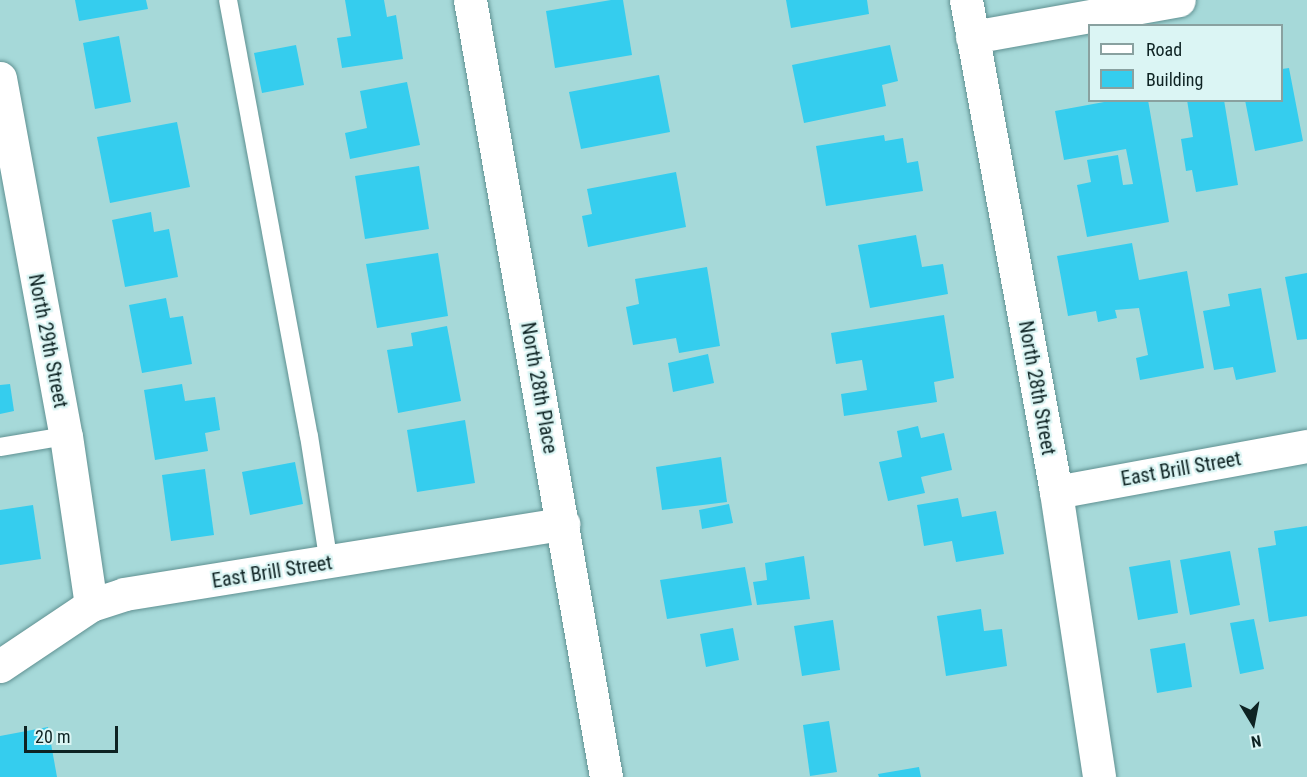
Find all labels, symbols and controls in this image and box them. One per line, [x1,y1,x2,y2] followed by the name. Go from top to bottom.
[1088,24,1283,102] legend
[1146,39,1182,60] text: Road
[1146,69,1203,90] text: Building
[23,272,73,410] street label: North 29th Street
[1013,319,1061,457] street label: North 28th Street
[516,320,562,456] street label: North 28th Place
[1119,447,1243,491] street label: East Brill Street
[210,551,334,593] street label: East Brill Street
[1223,693,1283,753] north arrow
[27,714,122,752] scale bar
[35,726,70,747] text: 20 m
[1250,731,1263,751] text: N

